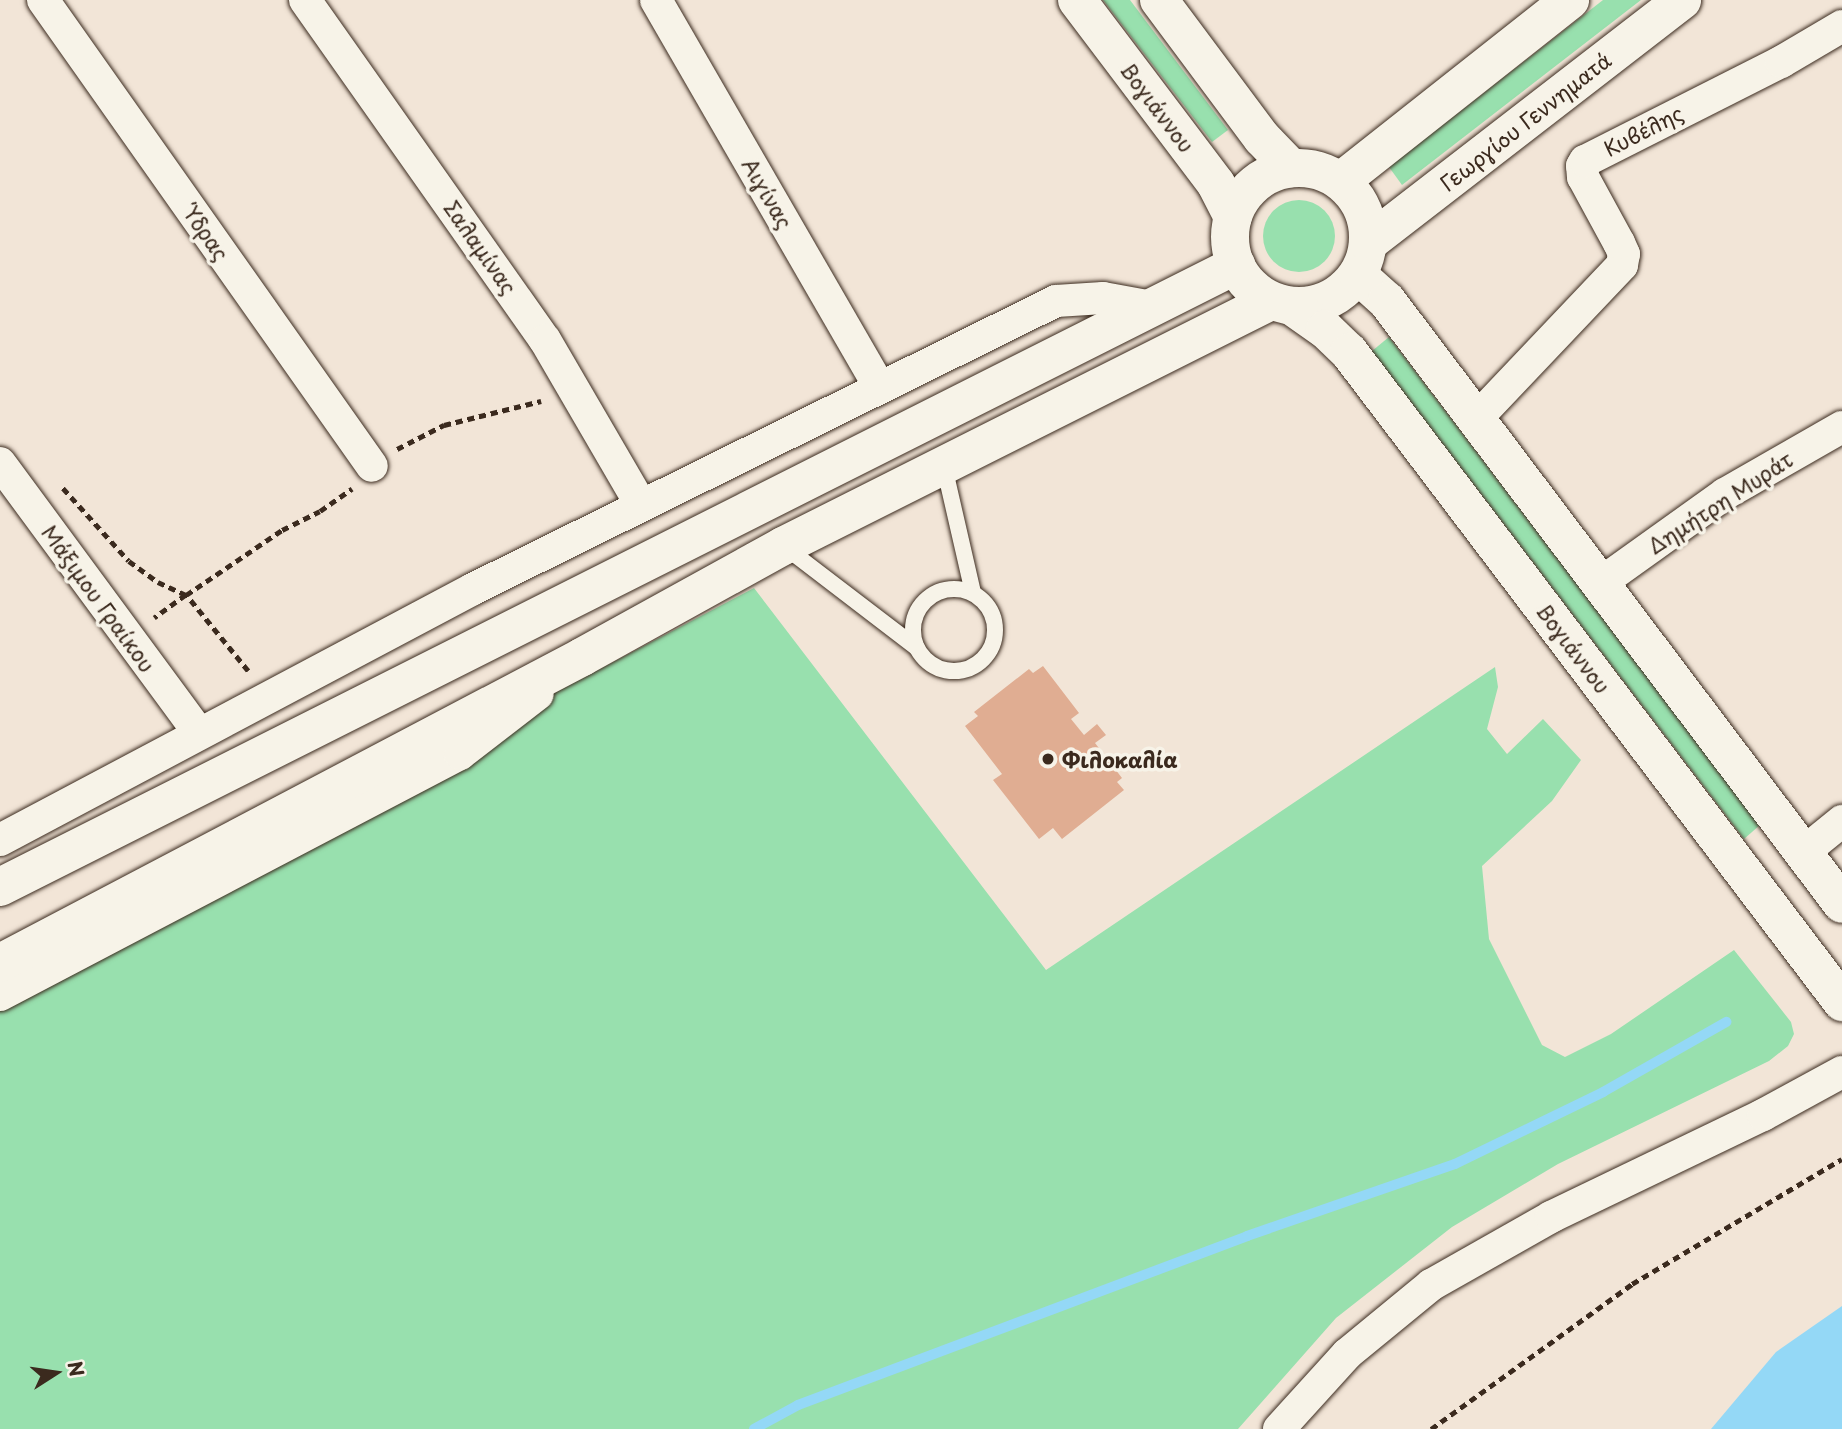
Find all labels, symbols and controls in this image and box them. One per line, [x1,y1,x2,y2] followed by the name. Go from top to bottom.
[1435,46,1615,196] street label: Γεωργίου Γεννηματά
[1116,57,1200,157] street label: Βογιάννου
[1599,99,1687,161] street label: Κυβέλης
[738,153,798,233] street label: Αιγίνας
[440,195,522,299] street label: Σαλαμίνας
[179,201,235,265] street label: Ύδρας
[1643,446,1797,558] street label: Δημήτρη Μυράτ
[37,519,161,677] street label: Μάξιμου Γραίκου
[1532,598,1616,698] street label: Βογιάννου
[1062,746,1178,772] place label: Φιλοκαλία
[1040,751,1056,767] marker: Φιλοκαλία
[21,1338,91,1408] north arrow
[61,1358,92,1379] text: N

